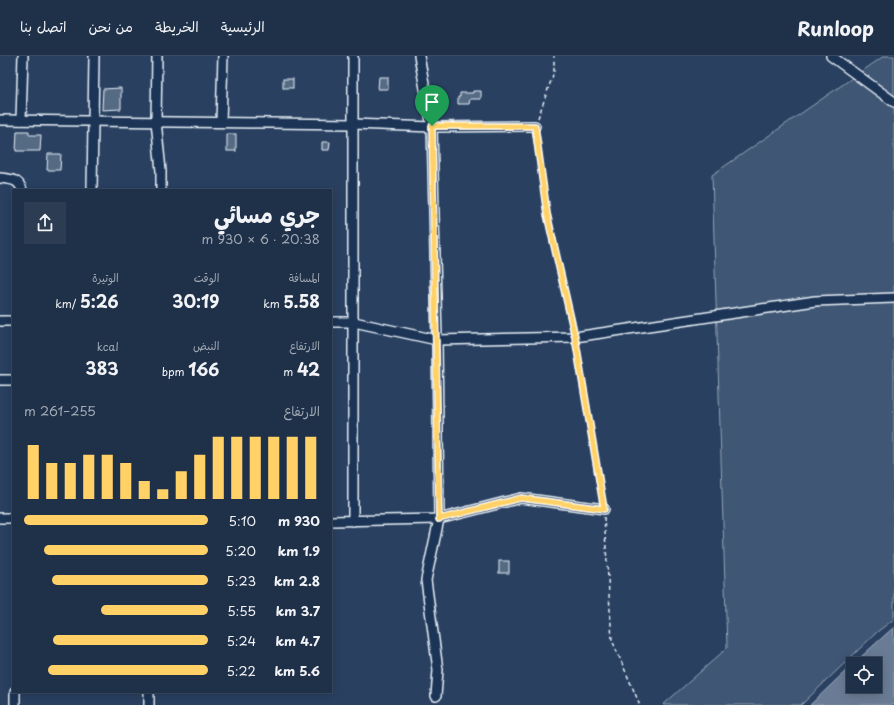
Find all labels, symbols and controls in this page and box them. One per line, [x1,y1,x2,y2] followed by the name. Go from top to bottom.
[797,14,874,42] text: Runloop
[20,16,66,37] text: اتصل بنا
[88,16,133,37] text: من نحن
[155,16,199,37] text: الخريطة
[221,16,265,37] text: الرئيسية
[415,85,449,126] pin
[421,91,443,113] icon: arrive
[214,197,320,230] text: جري مسائي
[24,202,66,244] button: share
[201,229,320,248] text: 20:38 · 6 × 930 m
[92,269,119,286] text: الوتيرة
[194,269,219,286] text: الوقت
[289,269,320,286] text: المسافة
[80,288,119,314] text: 5:26
[172,288,219,314] text: 30:19
[283,288,320,314] text: 5.58
[55,295,80,312] text: /km
[263,295,283,312] text: km
[193,337,219,354] text: النبض
[289,337,320,354] text: الارتفاع
[97,338,119,355] text: kcal
[86,355,119,381] text: 383
[188,356,219,382] text: 166
[297,356,320,382] text: 42
[162,363,188,380] text: bpm
[283,363,297,380] text: m
[24,401,96,420] text: 255–261 m
[284,401,320,420] text: الارتفاع
[229,511,256,530] text: 5:10
[278,511,320,530] text: 930 m
[225,541,256,560] text: 5:20
[278,541,320,560] text: 1.9 km
[226,571,256,590] text: 5:23
[274,571,320,590] text: 2.8 km
[227,601,256,620] text: 5:55
[276,601,320,620] text: 3.7 km
[226,631,256,650] text: 5:24
[275,631,320,650] text: 4.7 km
[846,657,882,693] map controls
[846,657,882,693] button: locate
[226,661,256,680] text: 5:22
[274,661,320,680] text: 5.6 km

